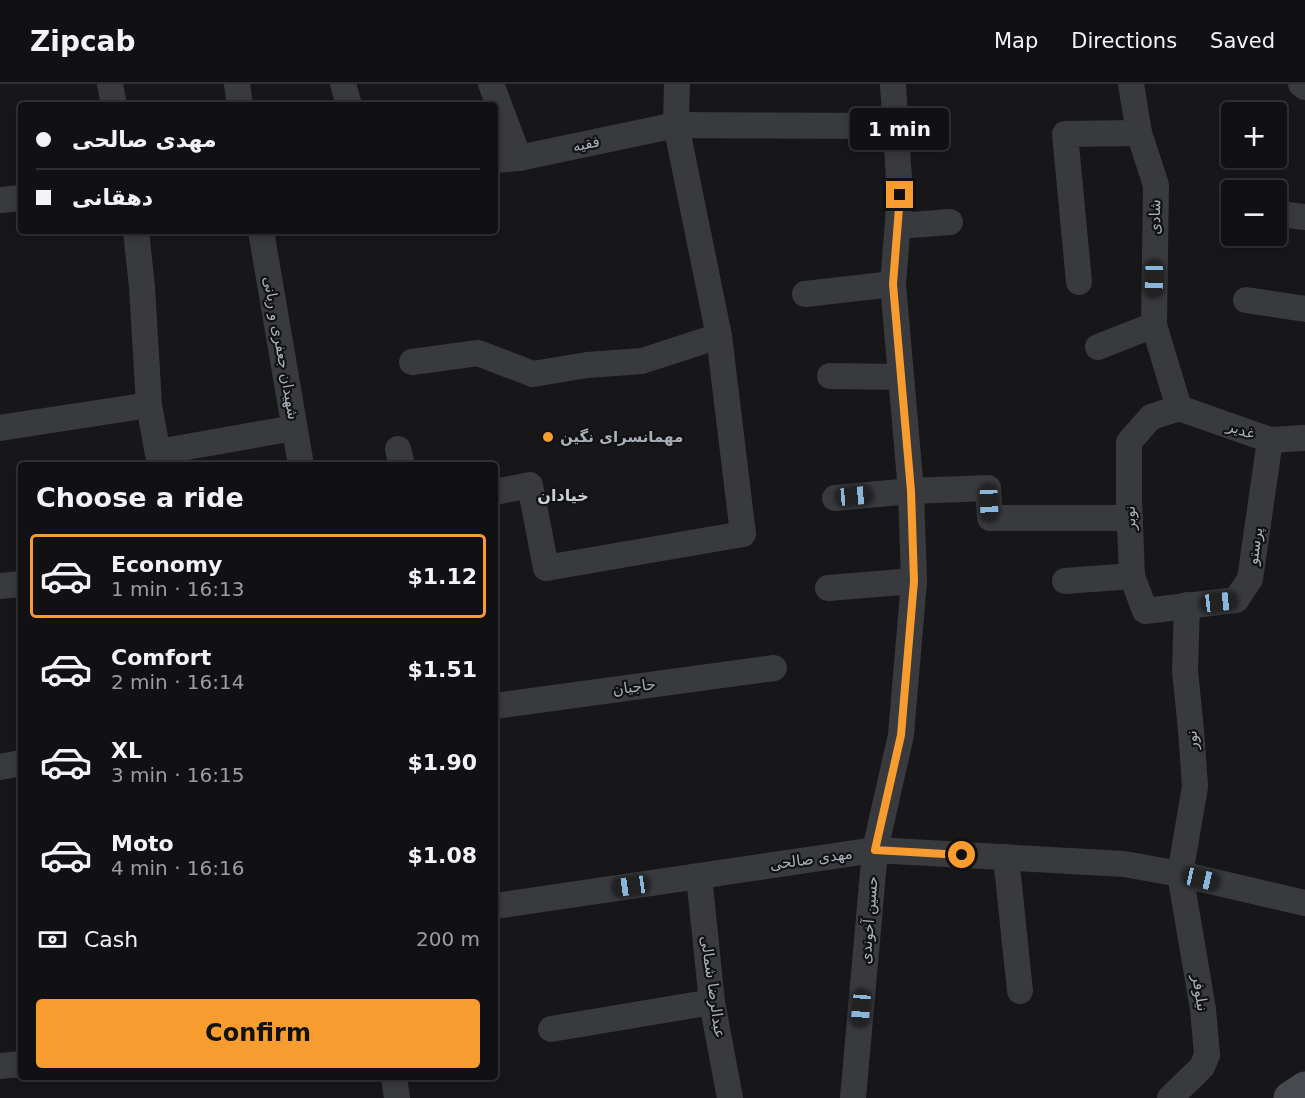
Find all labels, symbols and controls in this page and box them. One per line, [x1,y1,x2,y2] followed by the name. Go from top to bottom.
[30,25,135,58] text: Zipcab
[994,29,1038,53] text: Map
[1071,29,1177,53] text: Directions
[1210,29,1275,53] text: Saved
[1221,102,1287,246] map controls
[1221,102,1287,168] button: +
[850,108,950,150] callout: 1 min
[868,117,931,141] text: 1 min
[72,127,217,152] text: مهدی صالحی
[571,132,601,156] street label: فقیه
[1221,180,1287,246] button: −
[886,181,913,208] route end
[72,185,153,210] text: دهقانی
[1146,199,1164,235] street label: شادی
[1145,261,1163,297] car
[260,275,302,421] street label: شهیدان جعفری و ربانی
[1224,416,1257,443] street label: غدیر
[560,428,683,446] place label: مهمانسرای نگین
[541,430,555,444] marker: مهمانسرای نگین
[36,482,244,513] text: Choose a ride
[835,485,873,507] car
[979,485,999,521] car
[537,486,589,505] district label: خیادان
[1121,506,1139,531] street label: نوبر
[1243,526,1267,567] street label: پرستو
[39,549,93,603] icon: car
[111,552,222,577] text: Economy
[407,564,477,589] text: $1.12
[111,577,245,601] text: 1 min · 16:13
[1200,591,1238,613] car
[39,642,93,696] icon: car
[111,645,211,670] text: Comfort
[407,657,477,682] text: $1.51
[111,670,245,694] text: 2 min · 16:14
[611,675,657,699] street label: حاجیان
[1182,730,1202,751] street label: نور
[39,735,93,789] icon: car
[111,738,142,763] text: XL
[407,750,477,775] text: $1.90
[111,763,245,787] text: 3 min · 16:15
[39,828,93,882] icon: car
[111,831,174,856] text: Moto
[948,841,975,868] route start
[407,843,477,868] text: $1.08
[768,844,854,874] street label: مهدی صالحی
[111,856,245,880] text: 4 min · 16:16
[1181,866,1221,892] car
[612,875,650,897] car
[856,875,882,965] street label: حسین آخوندی
[36,923,69,956] icon: cash
[84,927,138,952] text: Cash
[416,927,480,951] text: 200 m
[697,935,729,1039] street label: عبدالرضا شمالی
[1188,972,1212,1013] street label: نیلوفر
[850,989,872,1027] car
[36,999,480,1068] button: Confirm

